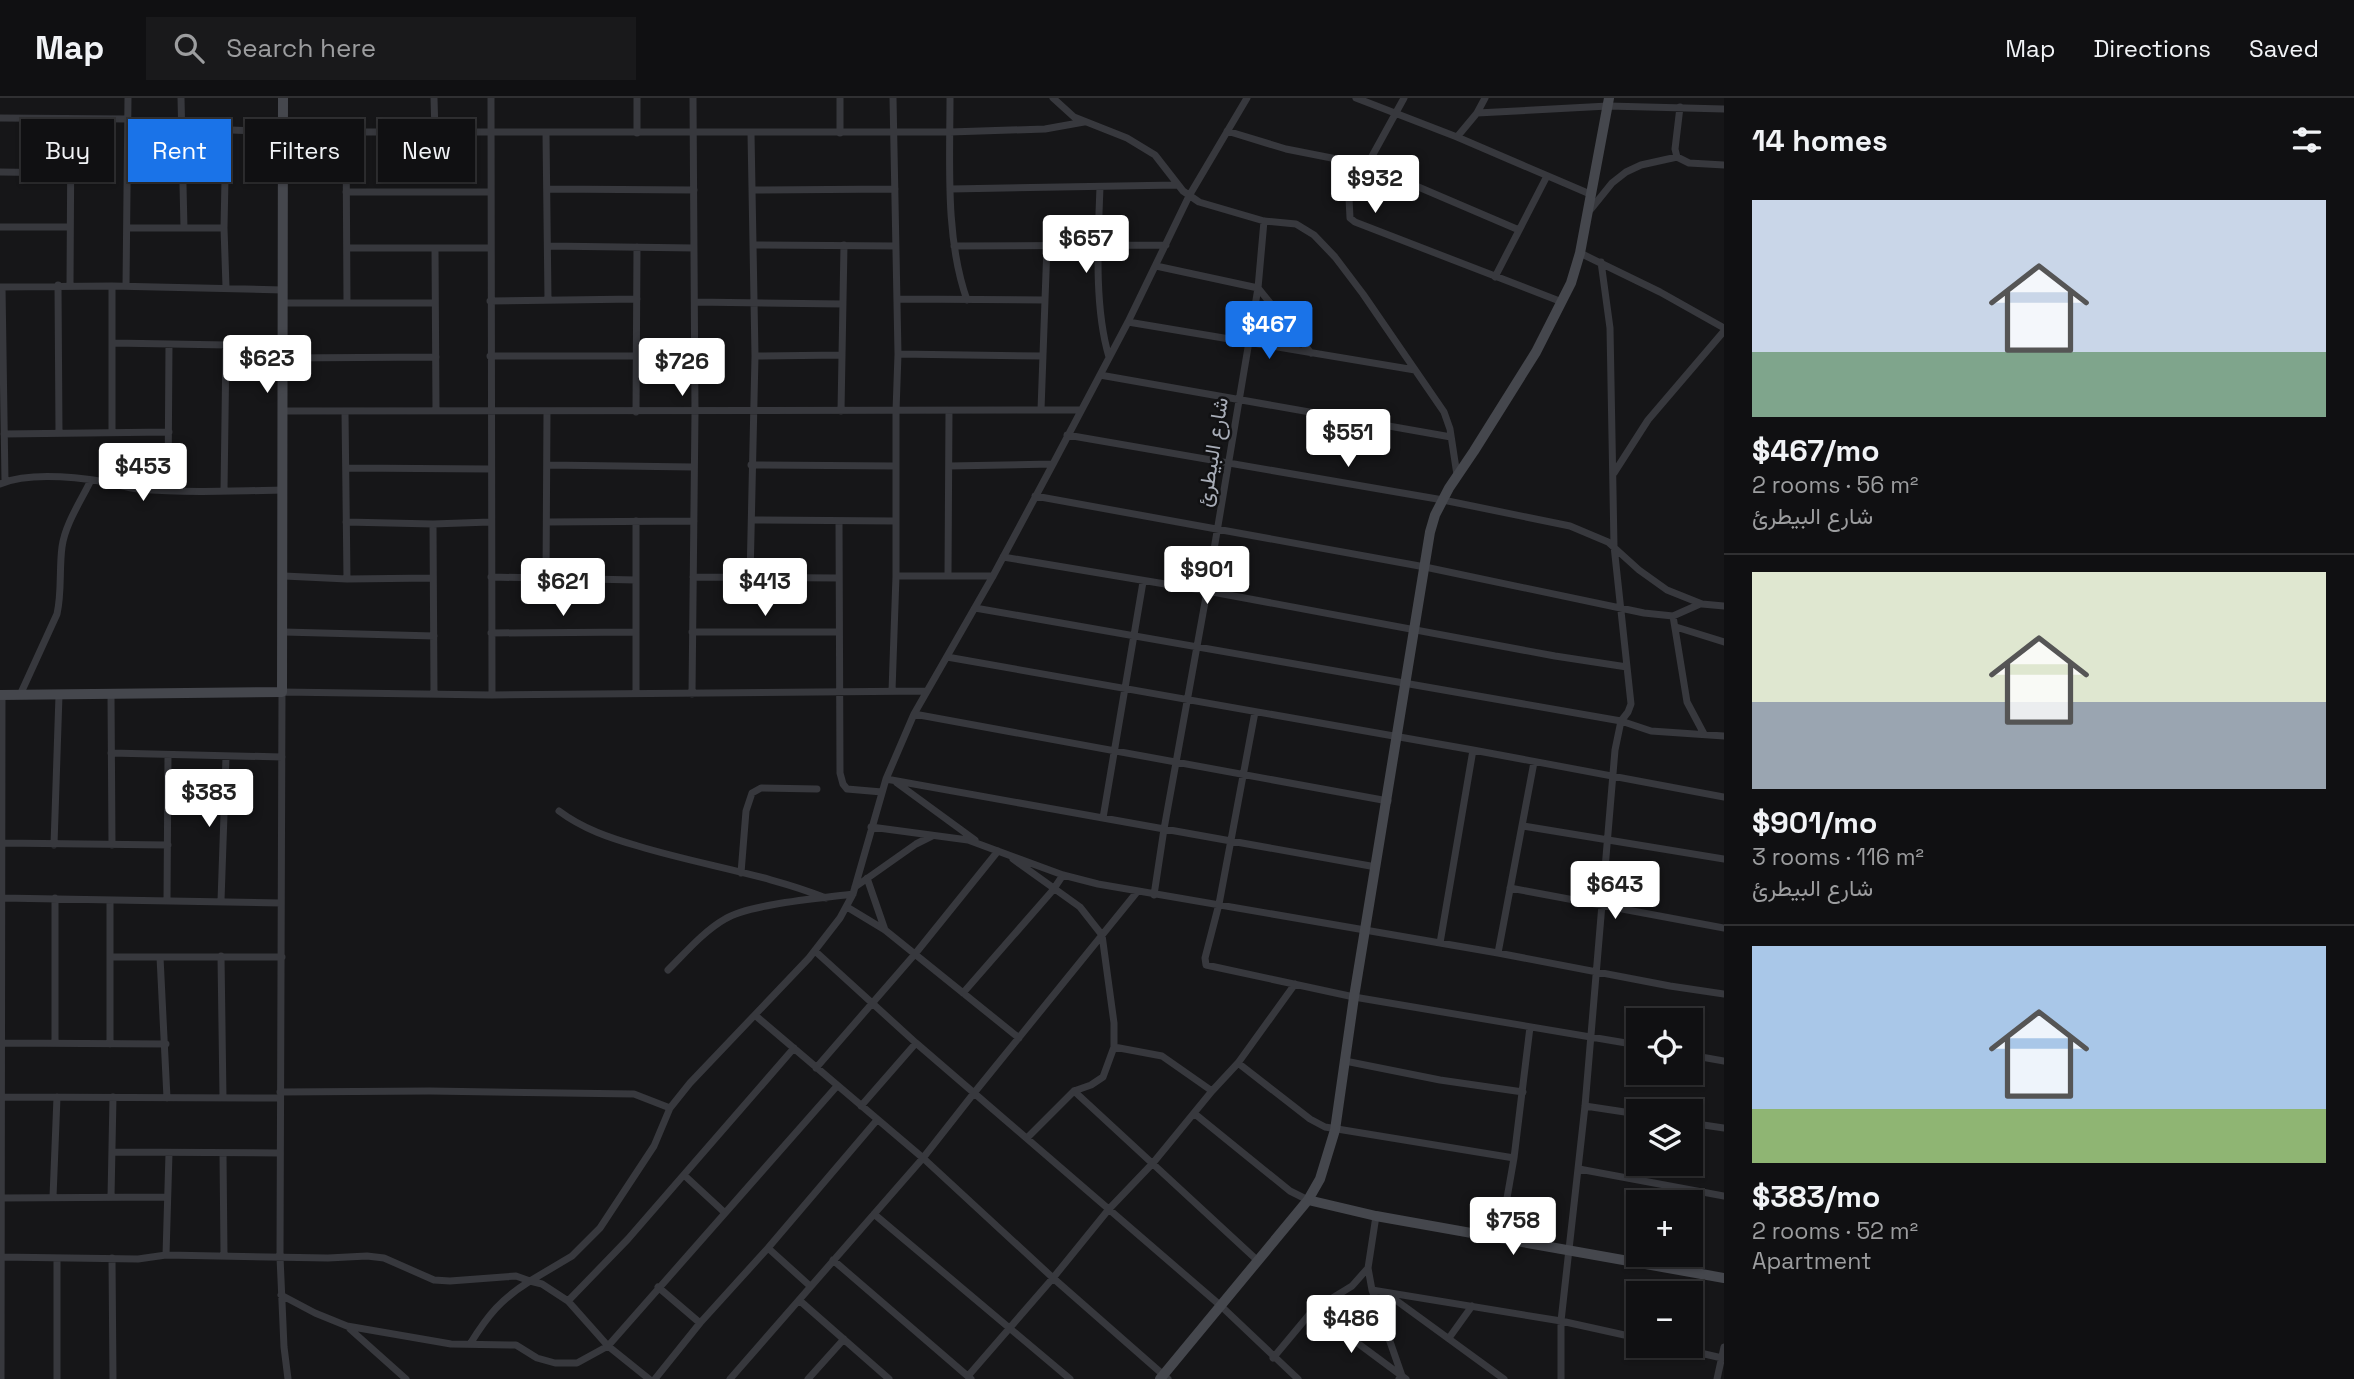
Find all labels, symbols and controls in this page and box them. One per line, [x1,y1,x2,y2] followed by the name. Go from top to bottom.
[146,17,636,80] search box
[35,27,104,69] text: Map
[170,29,208,67] icon: search
[226,31,376,65] text: Search here
[2005,33,2055,64] text: Map
[2093,33,2211,64] text: Directions
[2249,33,2319,64] text: Saved
[21,119,114,182] chip: Buy
[128,119,231,182] chip: Rent
[245,119,364,182] chip: Filters
[378,119,475,182] chip: New
[1752,121,1888,160] text: 14 homes
[2288,121,2326,159] icon: filters
[1334,156,1416,215] pin: $932
[1347,163,1403,193] text: $932
[1045,216,1127,275] pin: $657
[1059,223,1113,253] text: $657
[1976,245,2102,371] icon: home
[1228,302,1310,361] pin: $467
[1241,309,1297,339] text: $467
[226,336,308,395] pin: $623
[641,338,723,398] pin: $726
[239,343,295,373] text: $623
[655,346,709,376] text: $726
[1190,395,1235,509] street label: شارع البيطرئ
[1307,410,1389,469] pin: $551
[1322,417,1374,447] text: $551
[1752,431,1880,470] text: $467/mo
[102,444,184,503] pin: $453
[115,451,171,481] text: $453
[1752,470,1918,500] text: 2 rooms · 56 m²
[1752,501,1873,531] text: شارع البيطرئ
[1166,546,1248,606] pin: $901
[1180,554,1234,584] text: $901
[522,559,604,618] pin: $621
[724,559,806,618] pin: $413
[537,566,589,596] text: $621
[739,566,791,596] text: $413
[1976,617,2102,743] icon: home
[168,770,250,829] pin: $383
[181,777,237,807] text: $383
[1752,803,1877,842] text: $901/mo
[1752,842,1924,872] text: 3 rooms · 116 m²
[1574,862,1656,921] pin: $643
[1587,869,1643,899] text: $643
[1752,873,1873,903] text: شارع البيطرئ
[1976,991,2102,1117] icon: home
[1626,1008,1703,1358] map controls
[1626,1008,1703,1085] button: locate
[1626,1099,1703,1176] button: layers
[1752,1177,1880,1216] text: $383/mo
[1626,1190,1703,1267] button: +
[1472,1198,1554,1257] pin: $758
[1486,1205,1540,1235] text: $758
[1752,1216,1918,1246] text: 2 rooms · 52 m²
[1752,1246,1872,1276] text: Apartment
[1626,1281,1703,1358] button: −
[1310,1296,1392,1355] pin: $486
[1323,1303,1379,1333] text: $486

